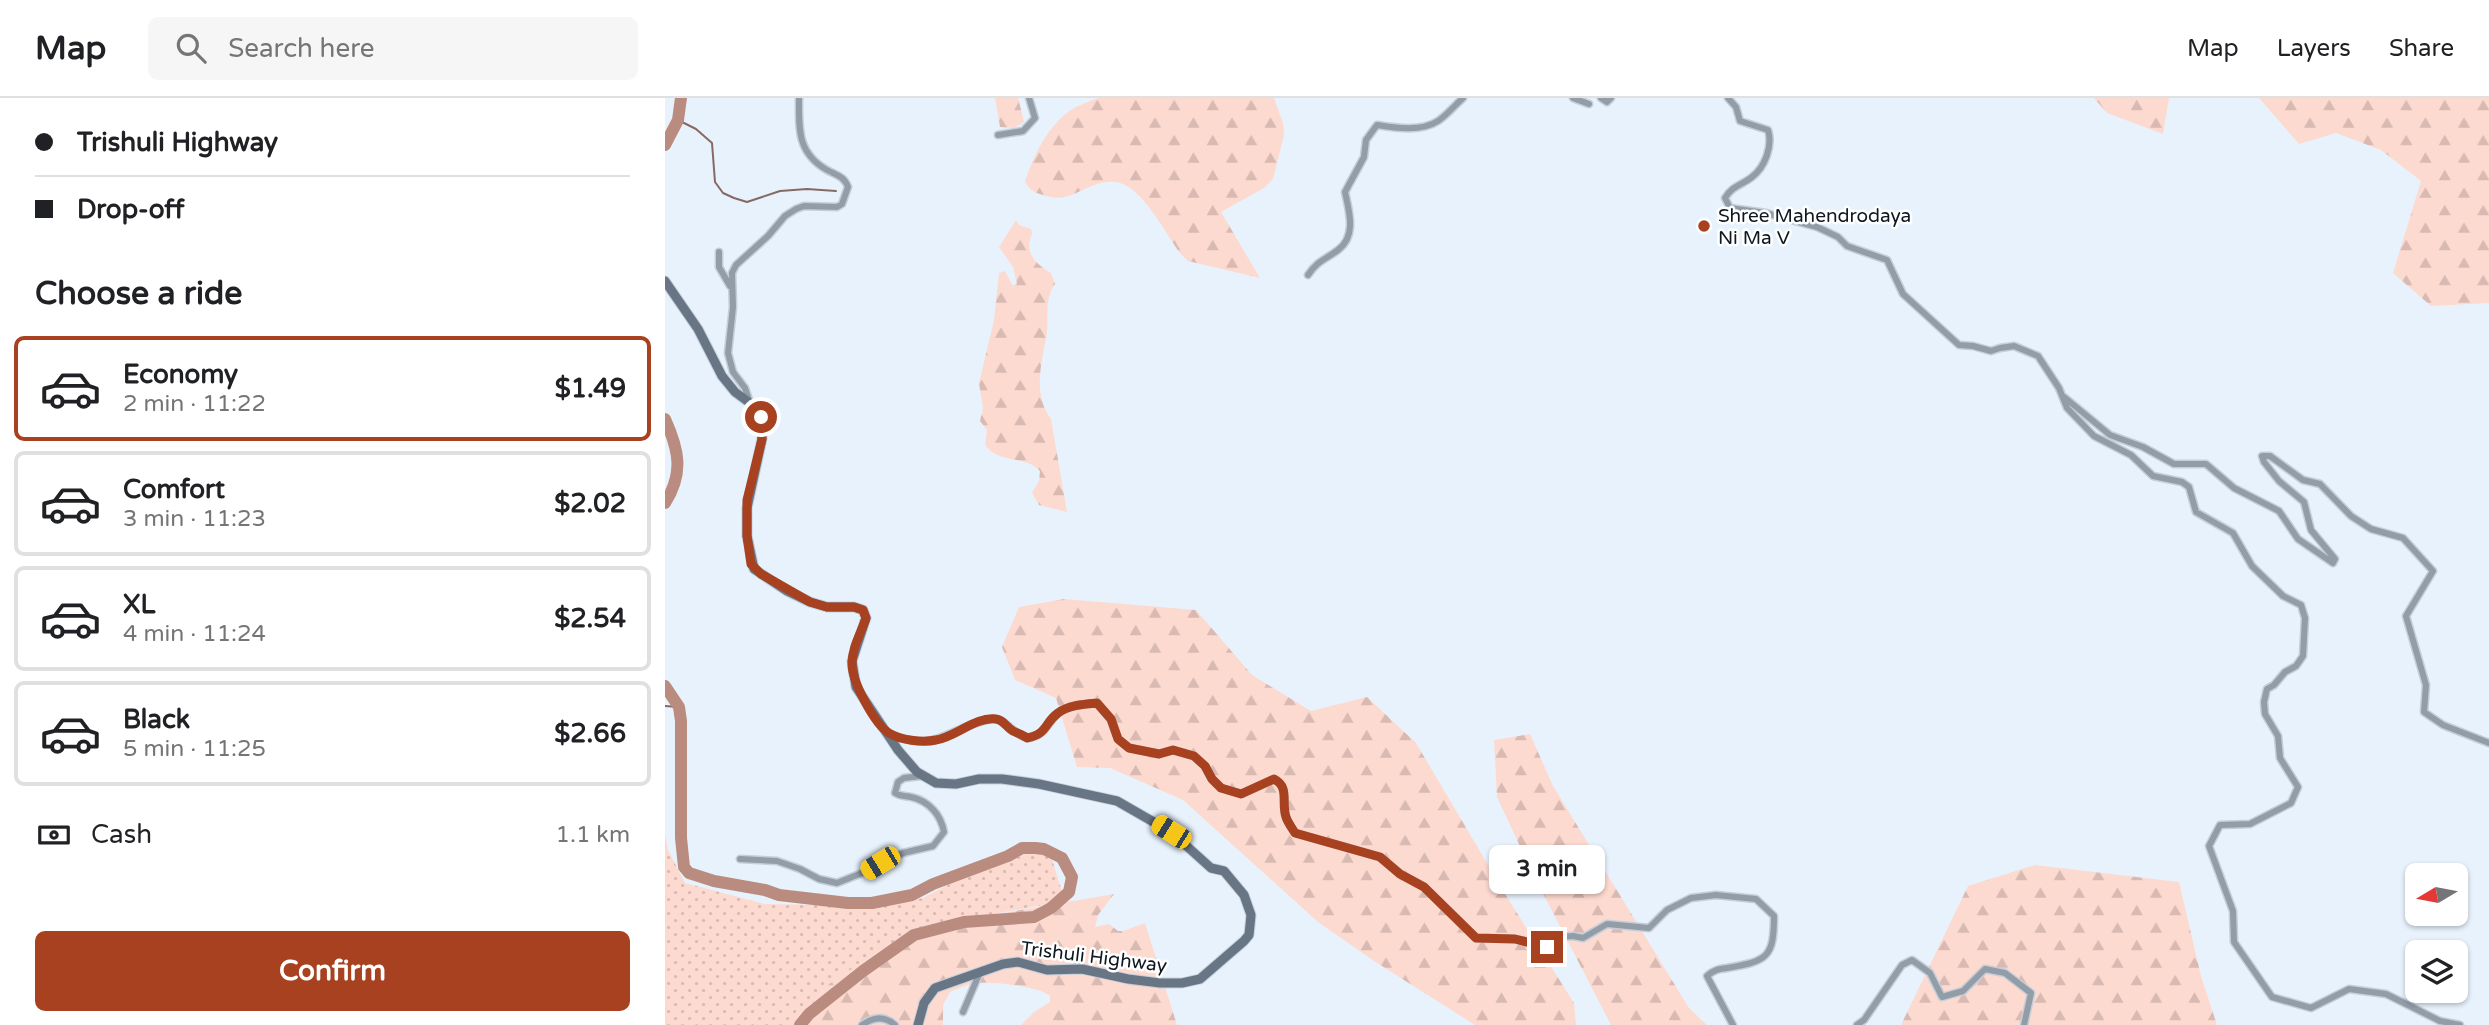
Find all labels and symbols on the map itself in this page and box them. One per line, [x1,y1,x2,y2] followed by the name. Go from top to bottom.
[1718,205,1911,249] place label: Shree Mahendrodaya Ni Ma V
[1696,218,1712,234] marker: Shree Mahendrodaya Ni Ma V
[745,401,777,433] route start
[1148,812,1195,852] car
[857,843,904,883] car
[1489,846,1605,894] callout: 3 min
[2405,863,2467,926] north arrow
[1531,931,1563,963] route end
[1020,937,1168,977] street label: Trishuli Highway

